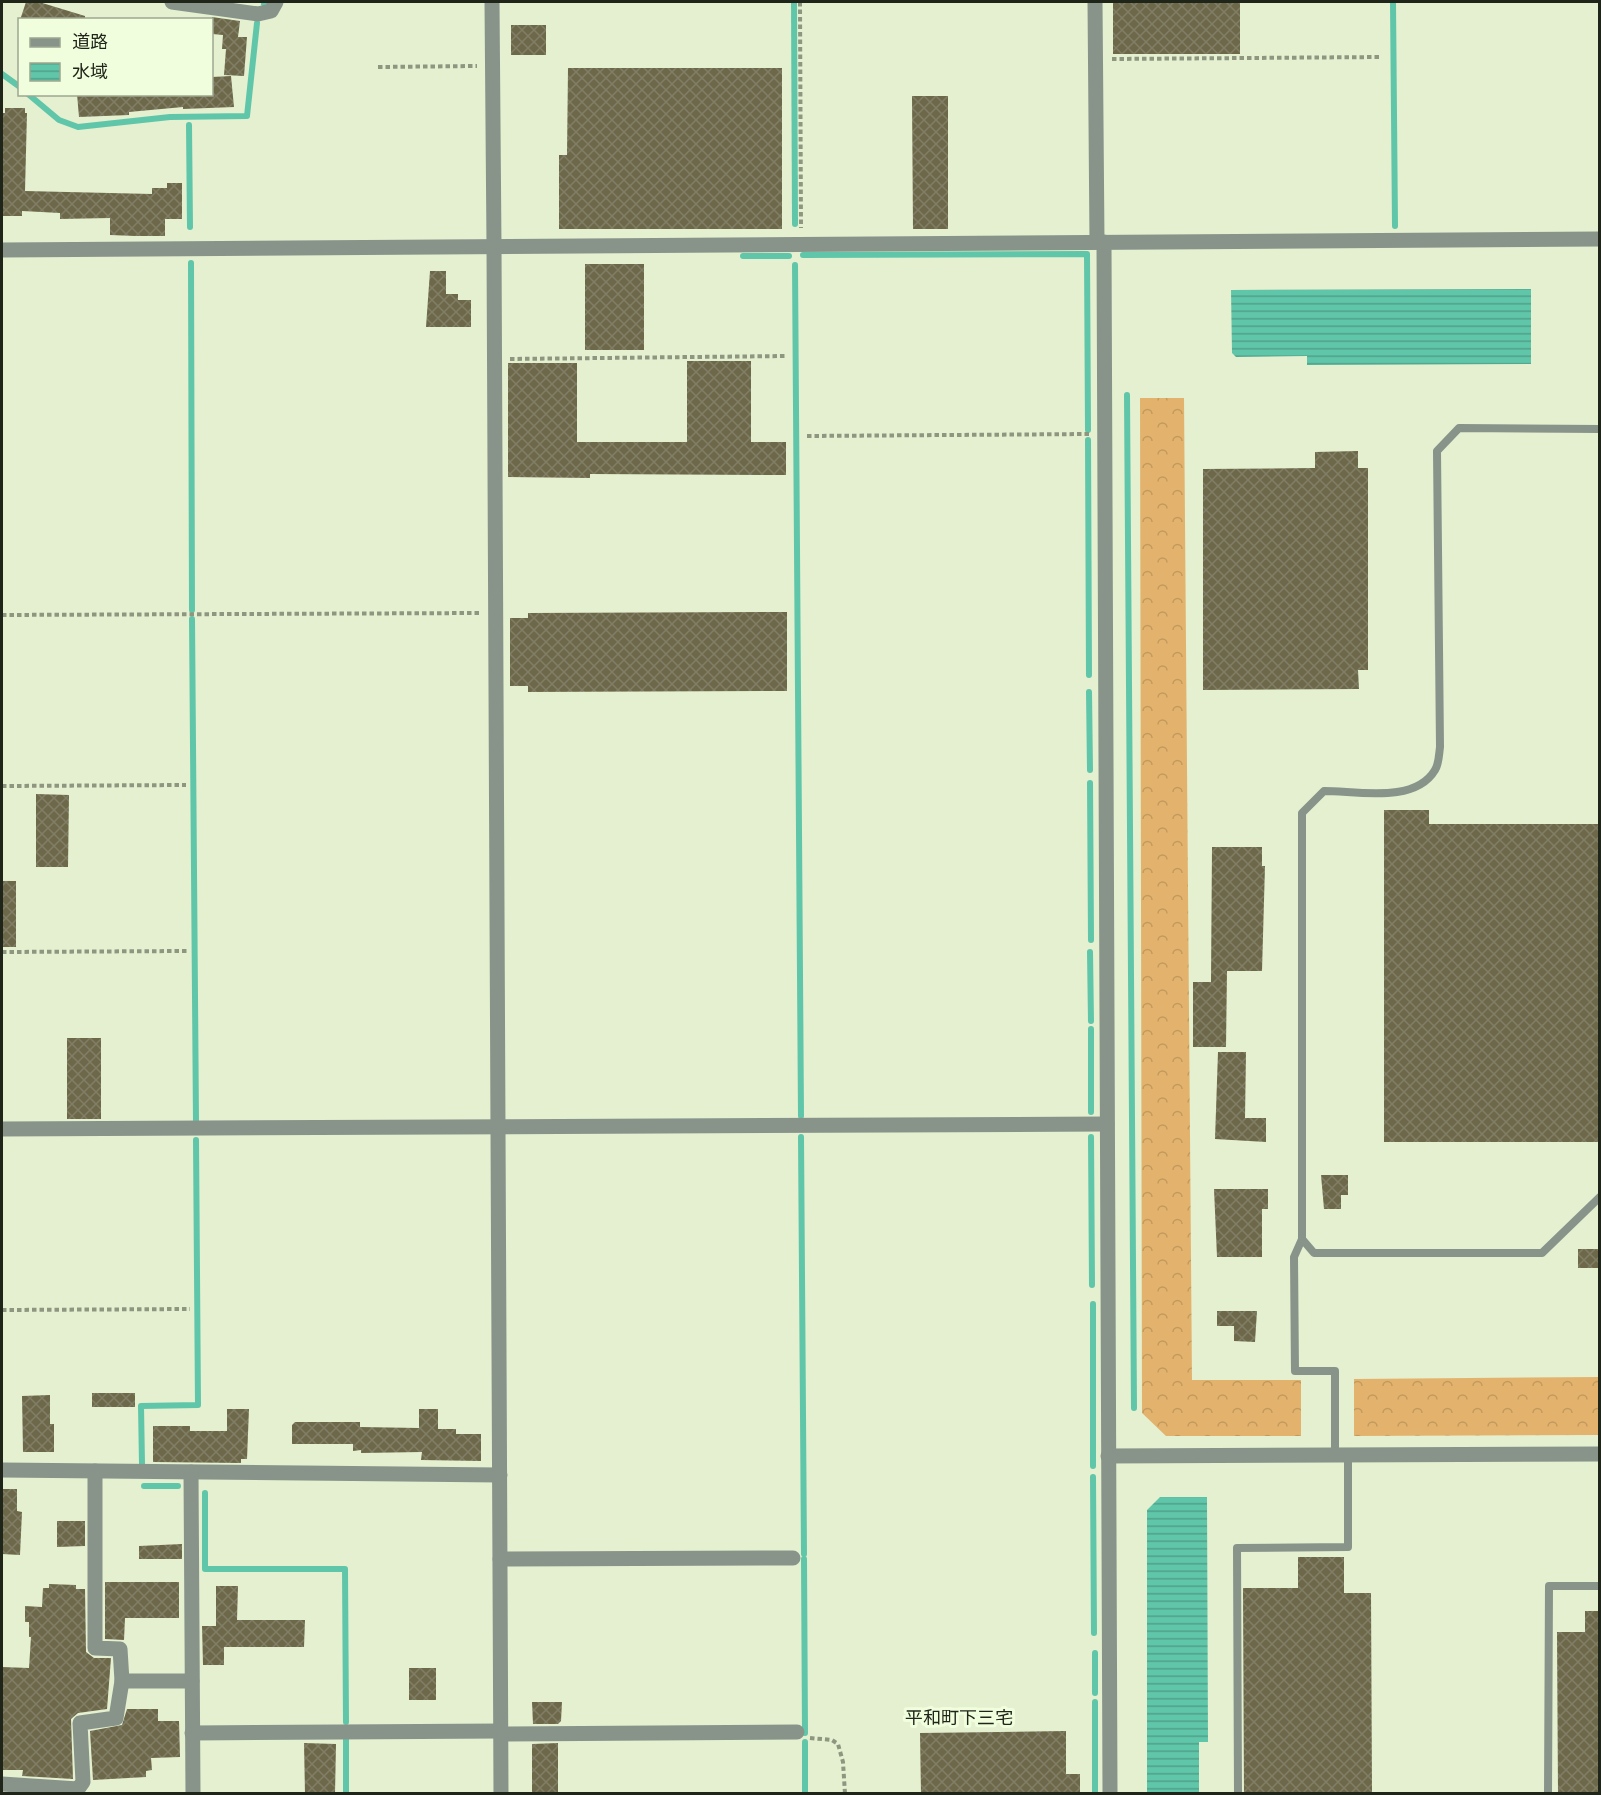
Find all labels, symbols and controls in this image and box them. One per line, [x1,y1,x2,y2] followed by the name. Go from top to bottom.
[18,18,213,96] legend
[72,31,108,52] text: 道路
[72,61,108,82] text: 水域
[905,1707,1013,1728] district label: 平和町下三宅

